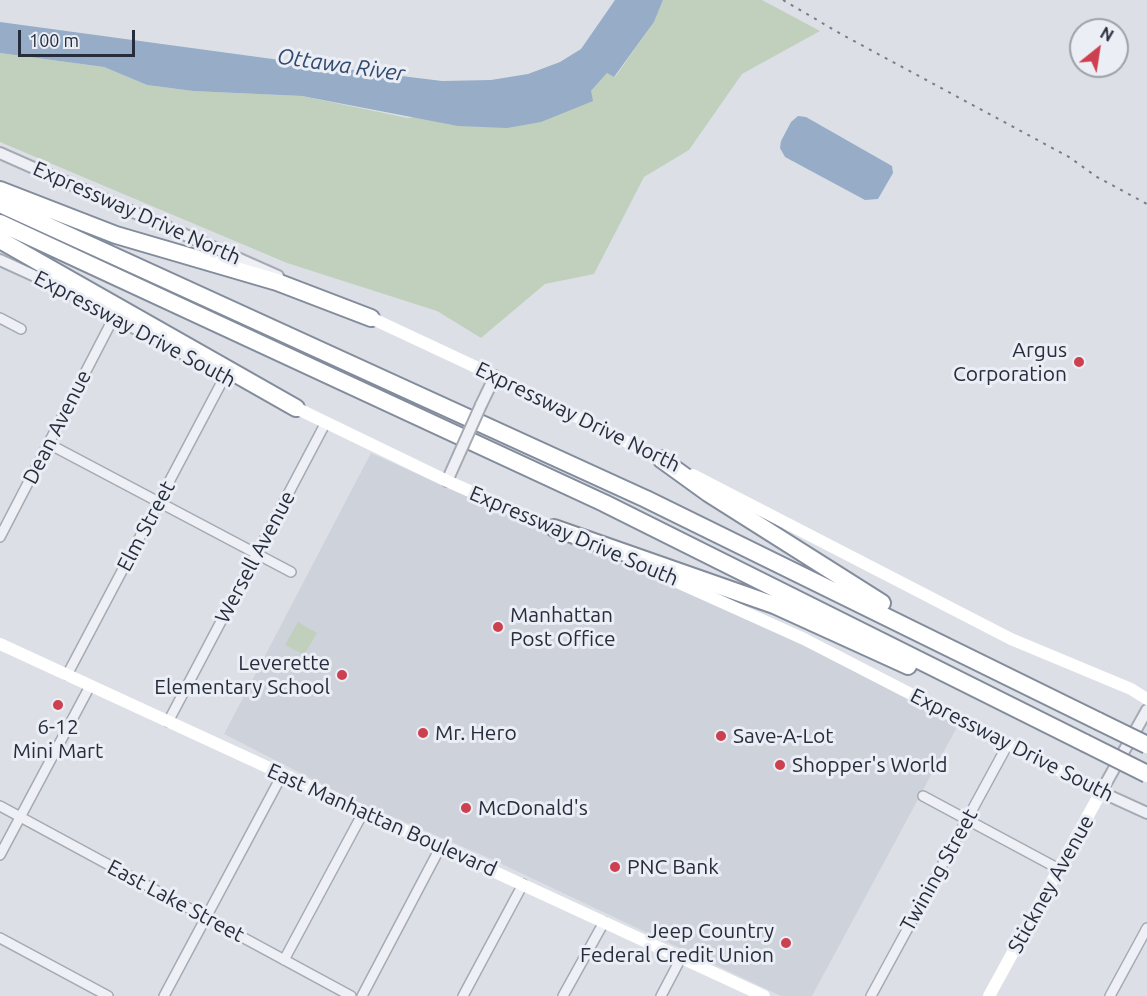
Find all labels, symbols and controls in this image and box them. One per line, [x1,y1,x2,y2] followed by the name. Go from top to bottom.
[21,18,138,56] scale bar
[1069,18,1129,78] north arrow
[1097,23,1117,45] text: N
[29,30,79,50] text: 100 m
[275,43,407,87] water label: Ottawa River
[29,156,245,270] street label: Expressway Drive North
[30,265,240,393] street label: Expressway Drive South
[953,337,1067,387] place label: Argus Corporation
[1072,355,1086,369] marker: Argus Corporation
[472,356,684,478] street label: Expressway Drive North
[17,366,97,488] street label: Dean Avenue
[112,476,180,576] street label: Elm Street
[466,481,682,591] street label: Expressway Drive South
[210,487,300,627] street label: Wersell Avenue
[510,602,615,652] place label: Manhattan Post Office
[491,620,505,634] marker: Manhattan Post Office
[154,650,330,700] place label: Leverette Elementary School
[335,668,349,682] marker: Leverette Elementary School
[906,683,1118,807] street label: Expressway Drive South
[51,698,65,712] marker: 6-12 Mini Mart
[13,714,103,764] place label: 6-12 Mini Mart
[435,720,517,746] place label: Mr. Hero
[733,723,834,749] place label: Save-A-Lot
[416,726,430,740] marker: Mr. Hero
[714,729,728,743] marker: Save-A-Lot
[792,752,948,778] place label: Shopper's World
[263,758,501,882] street label: East Manhattan Boulevard
[773,758,787,772] marker: Shopper's World
[478,795,588,821] place label: McDonald's
[459,801,473,815] marker: McDonald's
[895,804,983,936] street label: Twining Street
[1003,811,1099,957] street label: Stickney Avenue
[103,854,249,948] street label: East Lake Street
[627,854,719,880] place label: PNC Bank
[608,860,622,874] marker: PNC Bank
[580,918,774,968] place label: Jeep Country Federal Credit Union
[779,936,793,950] marker: Jeep Country Federal Credit Union

